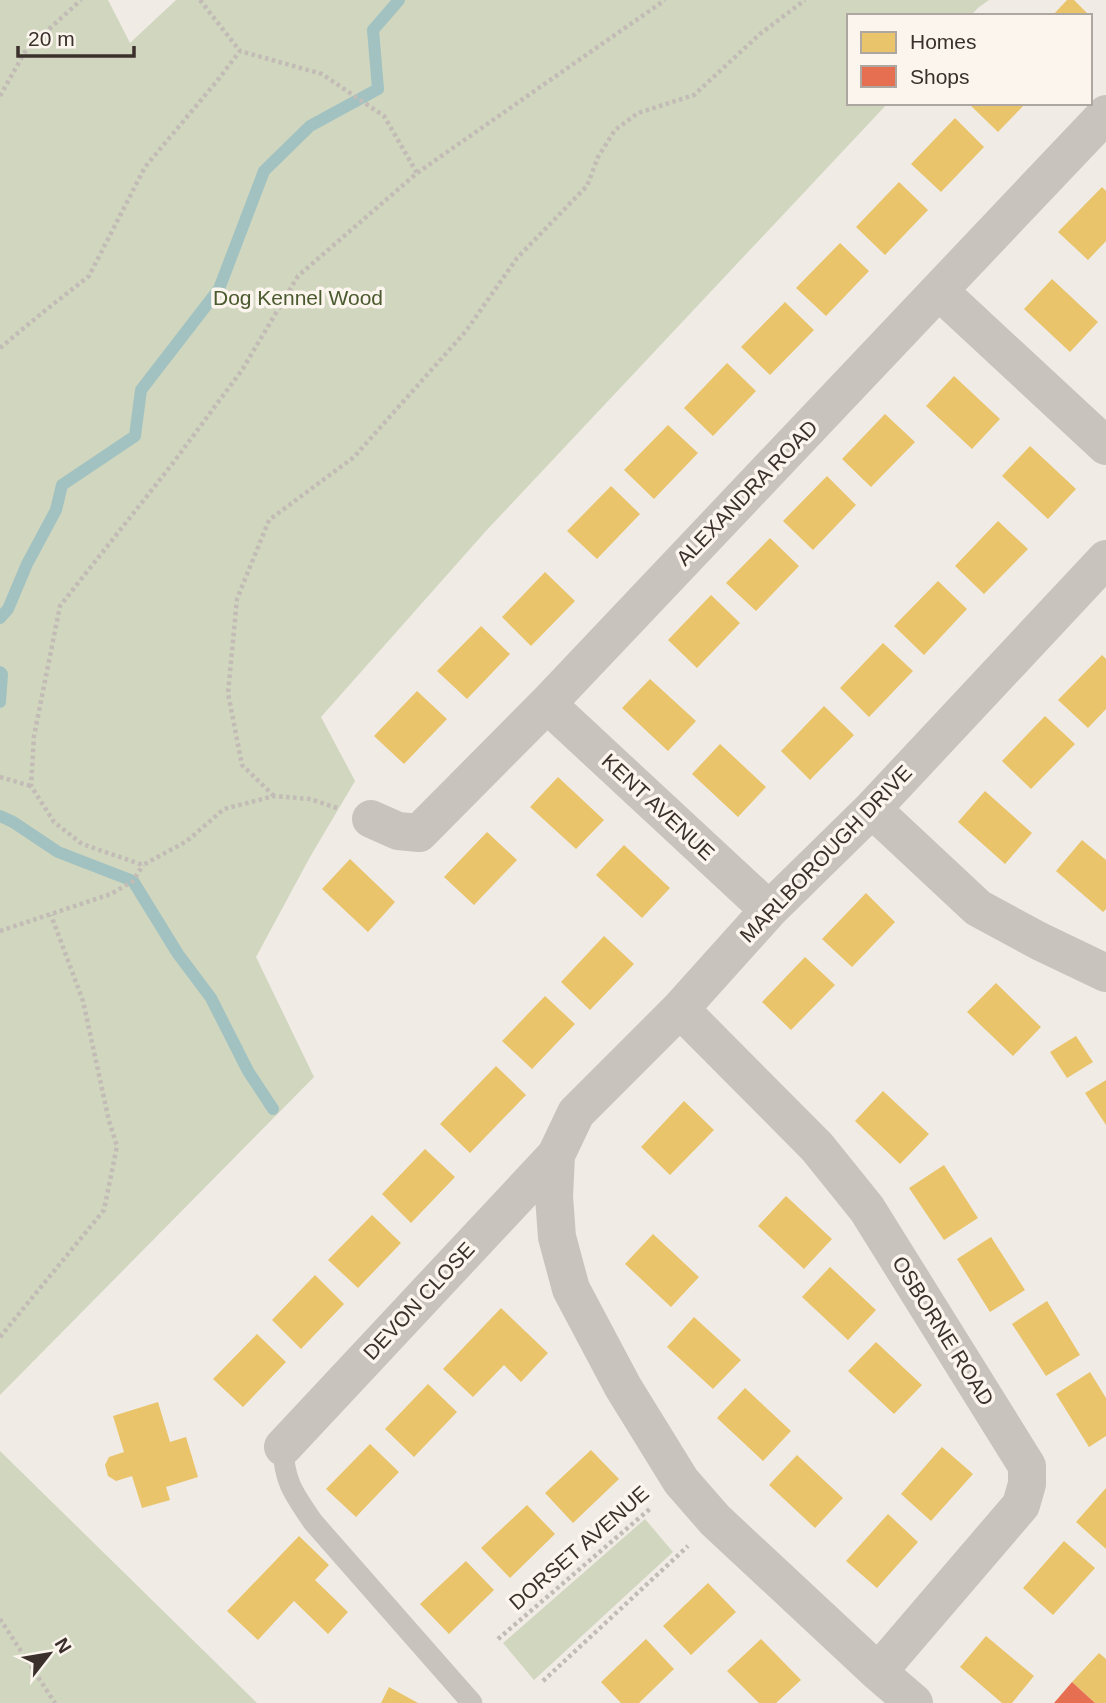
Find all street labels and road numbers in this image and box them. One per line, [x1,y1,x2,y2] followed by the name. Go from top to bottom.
[671,415,822,570] street label: ALEXANDRA ROAD
[597,749,719,865] street label: KENT AVENUE
[735,760,916,947] street label: MARLBOROUGH DRIVE
[358,1237,479,1364] street label: DEVON CLOSE
[888,1252,999,1410] street label: OSBORNE ROAD
[504,1481,653,1614] street label: DORSET AVENUE

